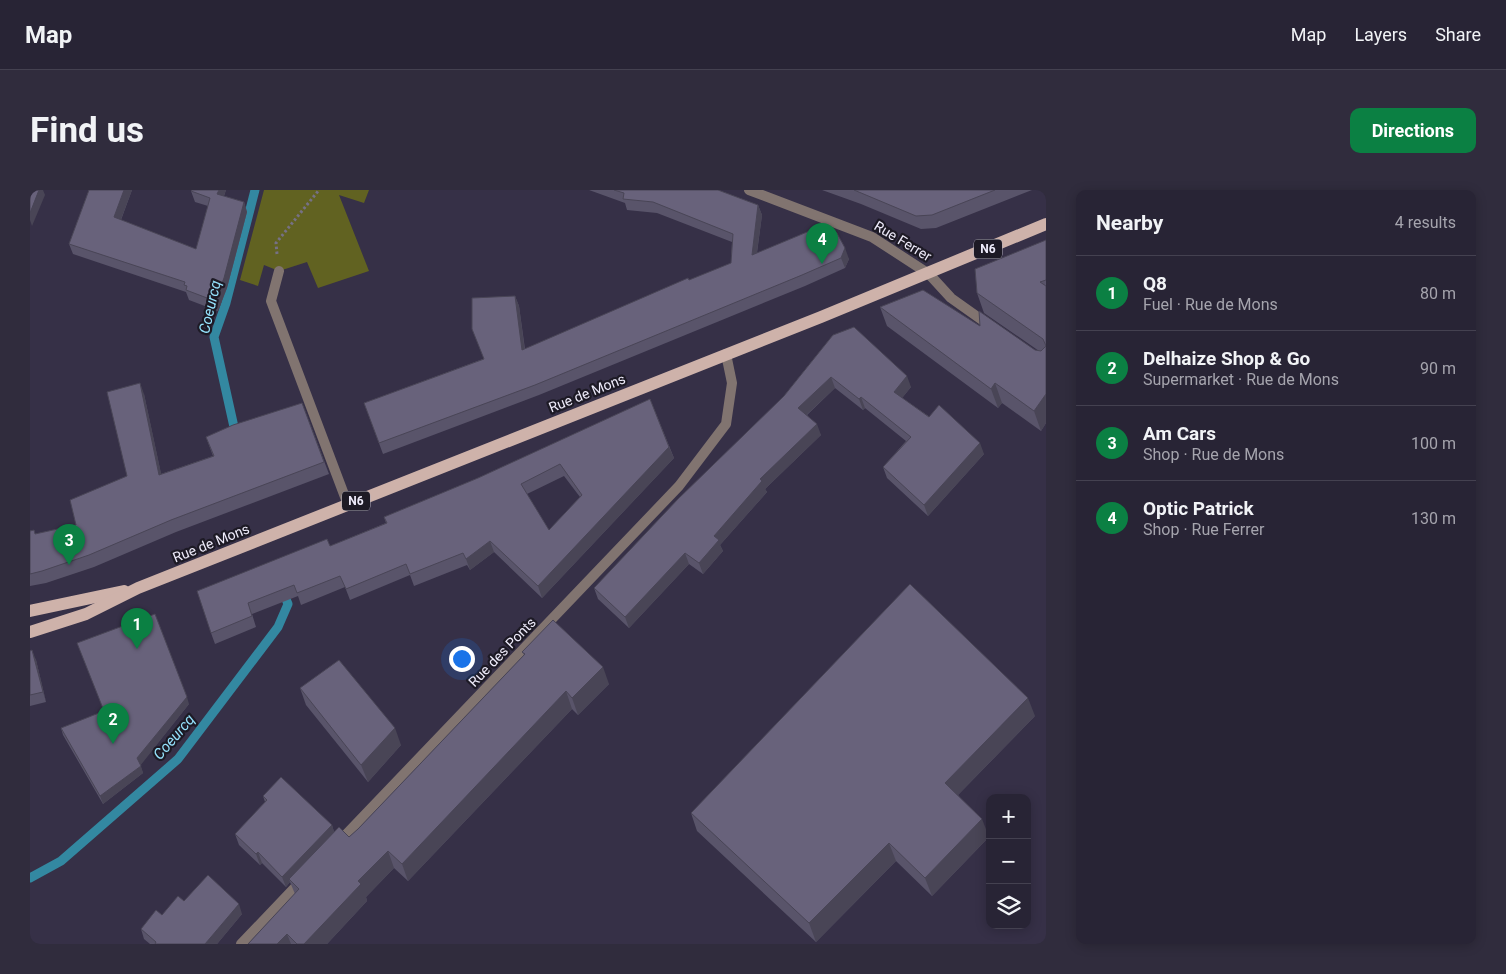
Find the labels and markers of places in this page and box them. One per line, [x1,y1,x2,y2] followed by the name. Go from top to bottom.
[806,223,838,264] pin: 4
[53,524,85,565] pin: 3
[121,608,153,649] pin: 1
[97,703,129,744] pin: 2

